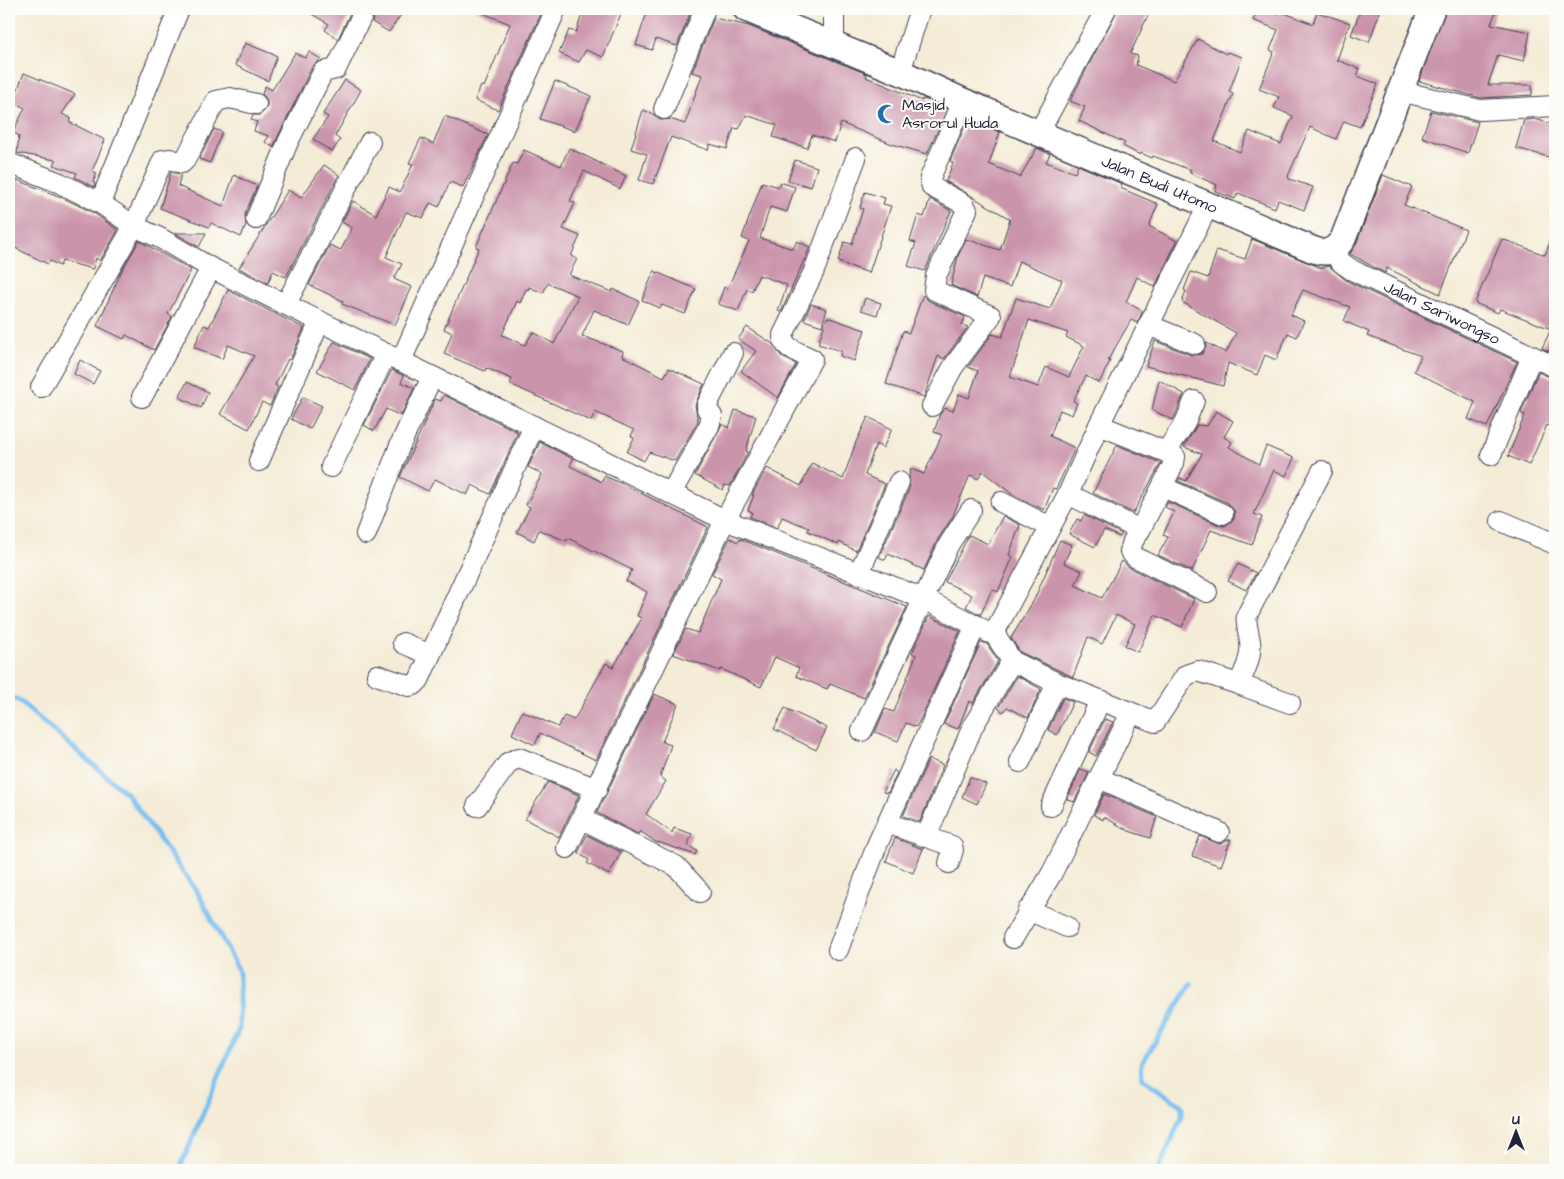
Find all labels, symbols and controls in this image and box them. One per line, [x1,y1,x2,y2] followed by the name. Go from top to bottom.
[902,94,998,134] place label: Masjid Asrorul Huda
[876,103,898,125] mosque icon: Masjid Asrorul Huda
[1098,150,1221,219] street label: Jalan Budi Utomo
[1380,276,1504,350] street label: Jalan Sariwongso
[1492,1106,1542,1156] north arrow
[1512,1110,1520,1130] text: U

